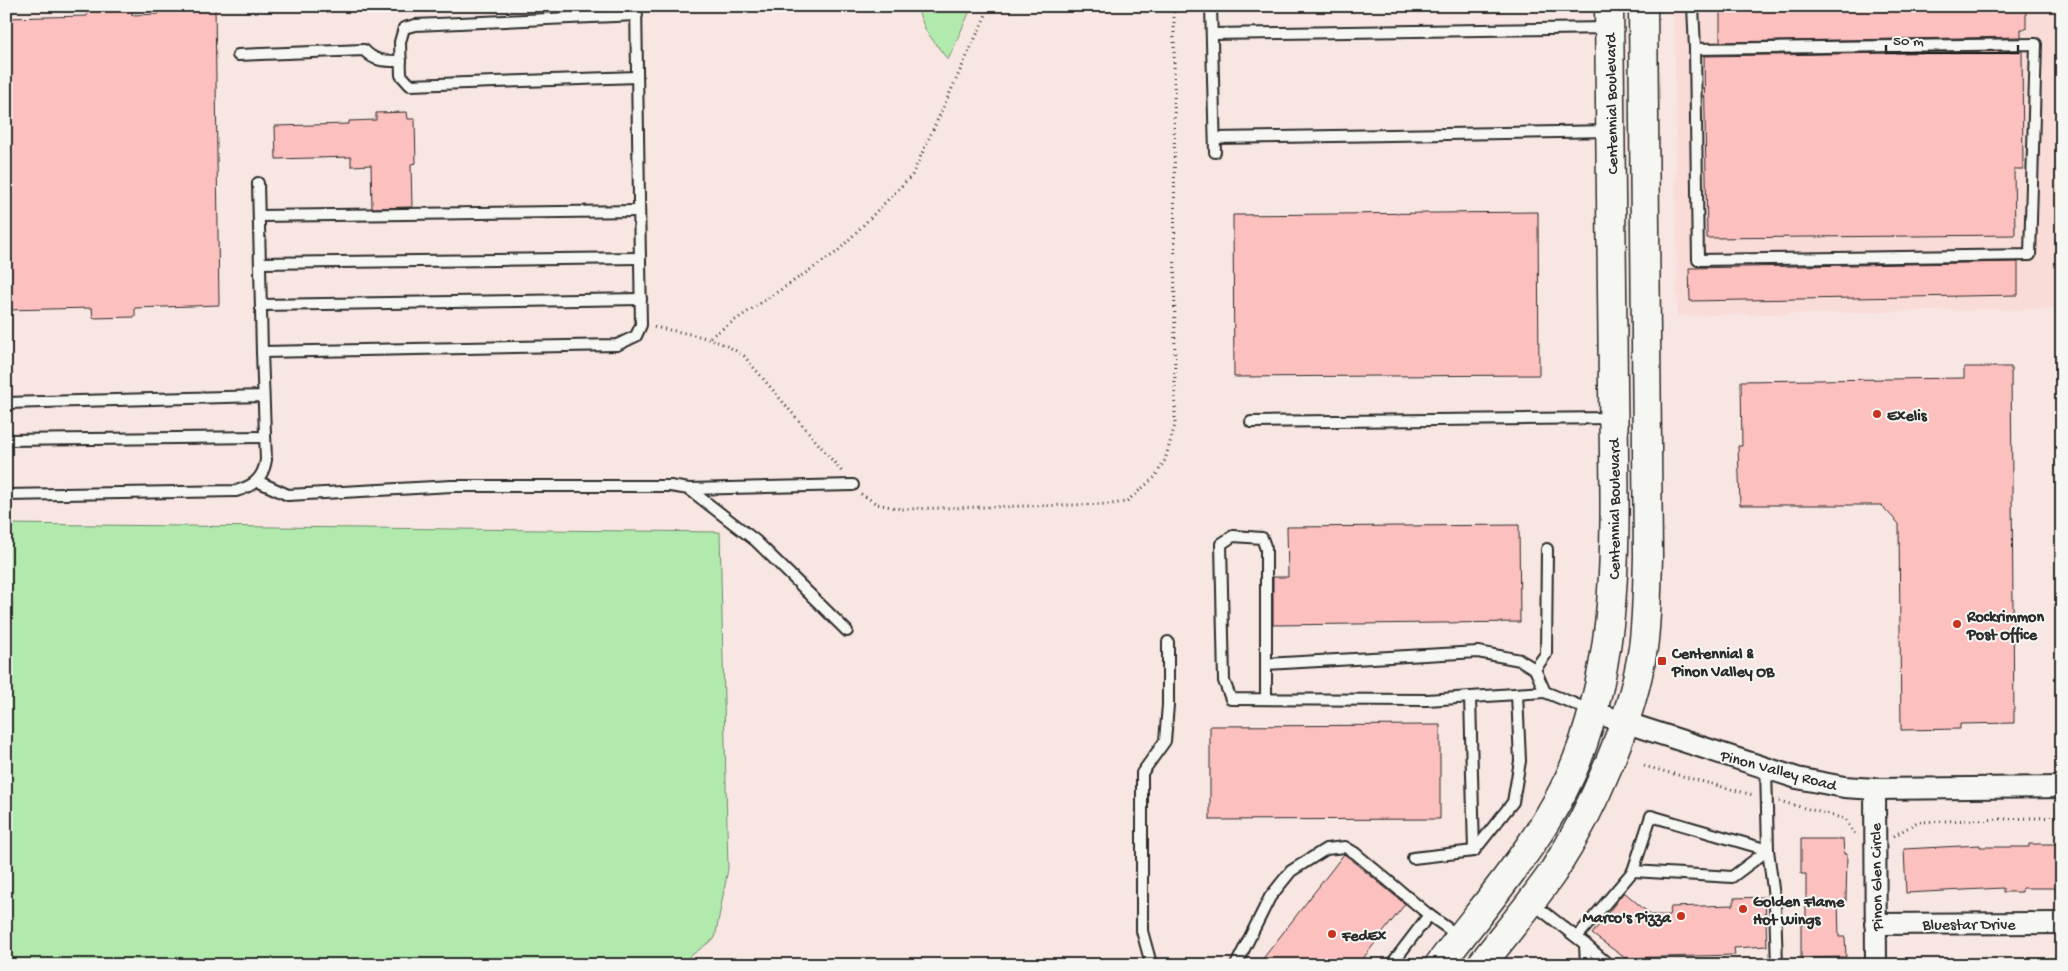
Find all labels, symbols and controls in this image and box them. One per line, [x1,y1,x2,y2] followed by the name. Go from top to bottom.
[1886,22,2018,54] scale bar
[1603,32,1624,175] street label: Centennial Boulevard
[1893,33,1924,51] text: 50 m
[1871,408,1883,420] marker: Exelis
[1887,408,1928,427] place label: Exelis
[1607,437,1626,579] street label: Centennial Boulevard
[1966,609,2044,646] place label: Rockrimmon Post Office
[1951,618,1963,630] marker: Rockrimmon Post Office
[1671,646,1775,683] place label: Centennial & Pinon Valley OB
[1656,655,1668,667] marker: Centennial & Pinon Valley OB
[1717,748,1840,797] street label: Pinon Valley Road
[1868,822,1889,932] street label: Pinon Glen Circle
[1753,894,1845,931] place label: Golden Flame Hot Wings
[1737,903,1749,915] marker: Golden Flame Hot Wings
[1583,910,1672,929] place label: Marco's Pizza
[1675,910,1687,922] marker: Marco's Pizza
[1921,917,2016,936] street label: Bluestar Drive
[1326,928,1338,940] marker: FedEx
[1341,928,1387,947] place label: FedEx

